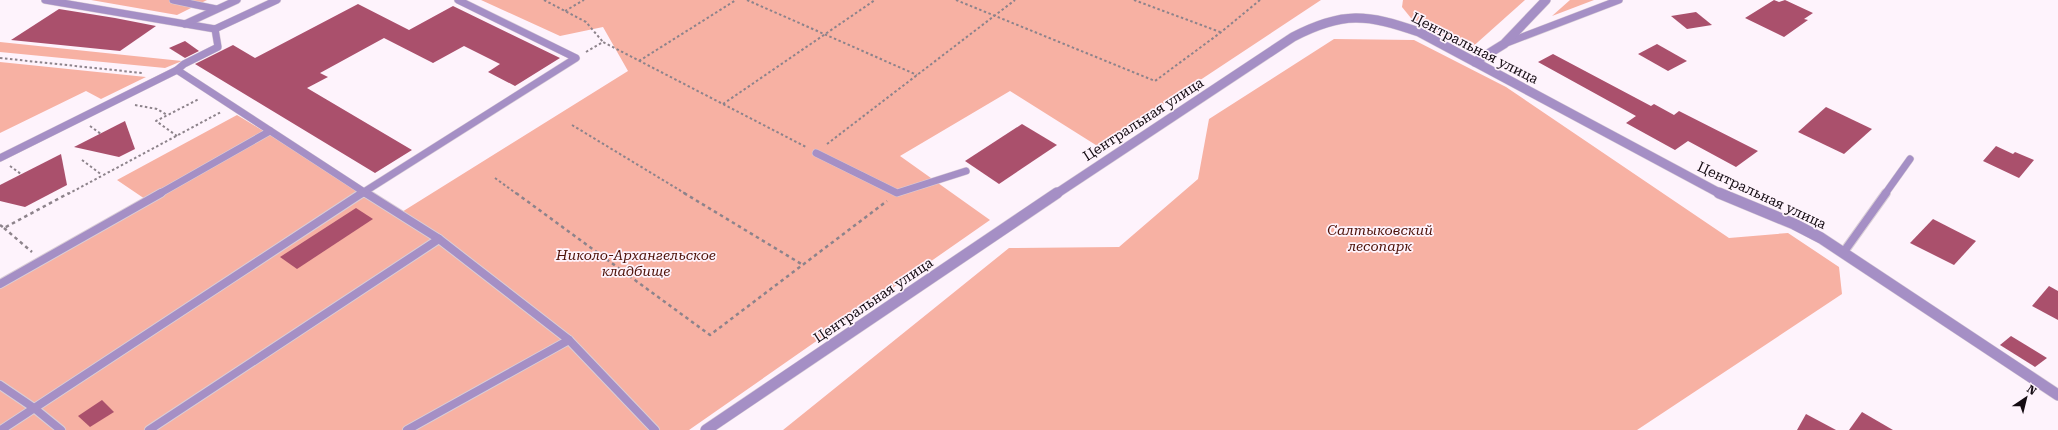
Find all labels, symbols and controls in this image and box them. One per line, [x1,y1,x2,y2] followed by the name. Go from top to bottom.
[1409,9,1541,87] street label: Центральная улица
[1080,74,1207,164] street label: Центральная улица
[1695,158,1829,232] street label: Центральная улица
[1327,222,1433,254] park label: Салтыковский лесопарк
[555,247,716,279] park label: Николо-Архангельское кладбище
[810,254,936,346] street label: Центральная улица
[2006,378,2046,418] north arrow
[2024,382,2039,398] text: N

